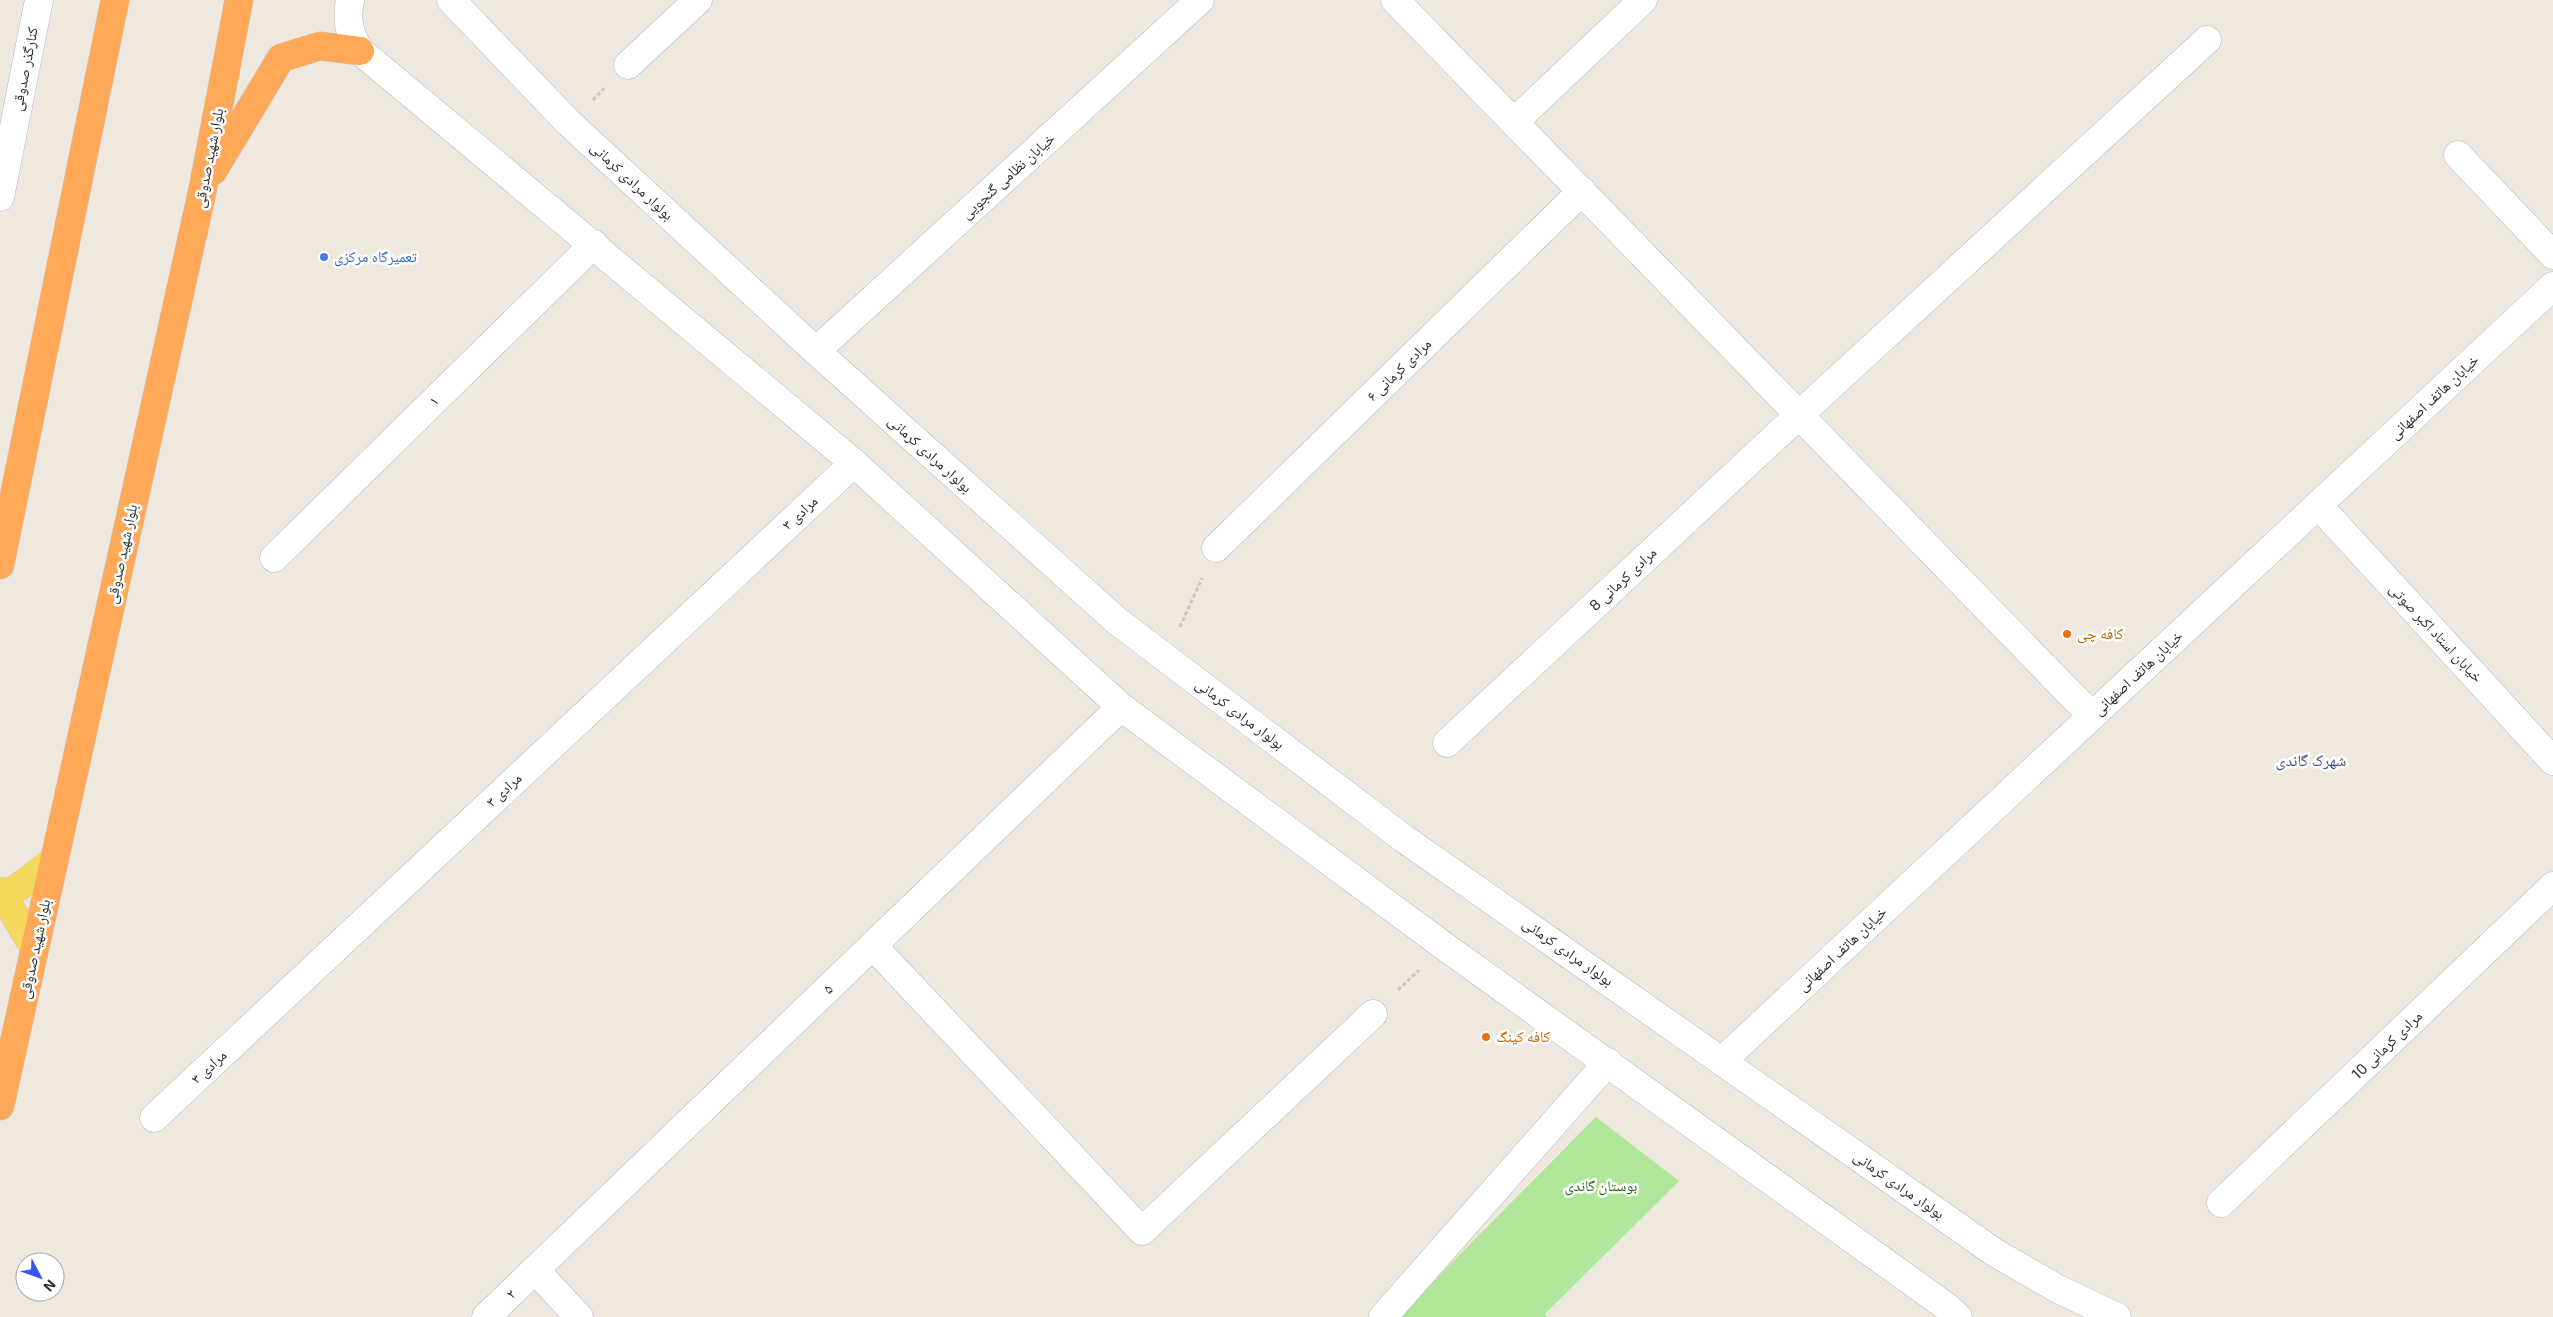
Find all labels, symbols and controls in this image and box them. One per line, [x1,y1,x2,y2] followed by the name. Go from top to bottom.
[7,25,43,113] street label: کنارگذر صدوقی
[190,106,228,210] street label: بلوار شهید صدوقی
[957,128,1060,223] street label: خیابان نظامی گنجویی
[586,137,678,225] street label: بولوار مرادی کرمانی
[334,247,418,267] place label: تعمیرگاه مرکزی
[318,251,330,263] marker: تعمیرگاه مرکزی
[1362,334,1436,406] street label: مرادی کرمانی ۶
[2385,350,2484,444] street label: خیابان هاتف اصفهانی
[425,391,442,409] street label: ۱
[884,411,976,497] street label: بولوار مرادی کرمانی
[778,491,822,535] street label: مرادی ۳
[102,502,142,606] street label: بلوار شهید صدوقی
[1585,543,1661,615] street label: مرادی کرمانی 8
[2385,579,2488,687] street label: خیابان استاد اکبر صوتی
[2077,624,2123,644] place label: کافه چی
[2089,626,2188,720] street label: خیابان هاتف اصفهانی
[2061,628,2073,640] marker: کافه چی
[1191,674,1289,754] street label: بولوار مرادی کرمانی
[2276,750,2346,771] district label: شهرک گاندی
[482,768,526,812] street label: مرادی ۳
[15,897,55,1001] street label: بلوار شهید صدوقی
[1793,902,1892,996] street label: خیابان هاتف اصفهانی
[1519,913,1617,991] street label: بولوار مرادی کرمانی
[819,979,836,997] street label: ۵
[2347,1006,2427,1084] street label: مرادی کرمانی 10
[1496,1027,1550,1045] place label: کافه کینگ
[1480,1031,1492,1043] marker: کافه کینگ
[187,1045,231,1089] street label: مرادی ۳
[1850,1146,1948,1224] street label: بولوار مرادی کرمانی
[1565,1176,1637,1196] park label: بوستان گاندی
[15,1252,65,1302] north arrow
[40,1276,60,1295] text: N
[502,1284,519,1302] street label: ۲

